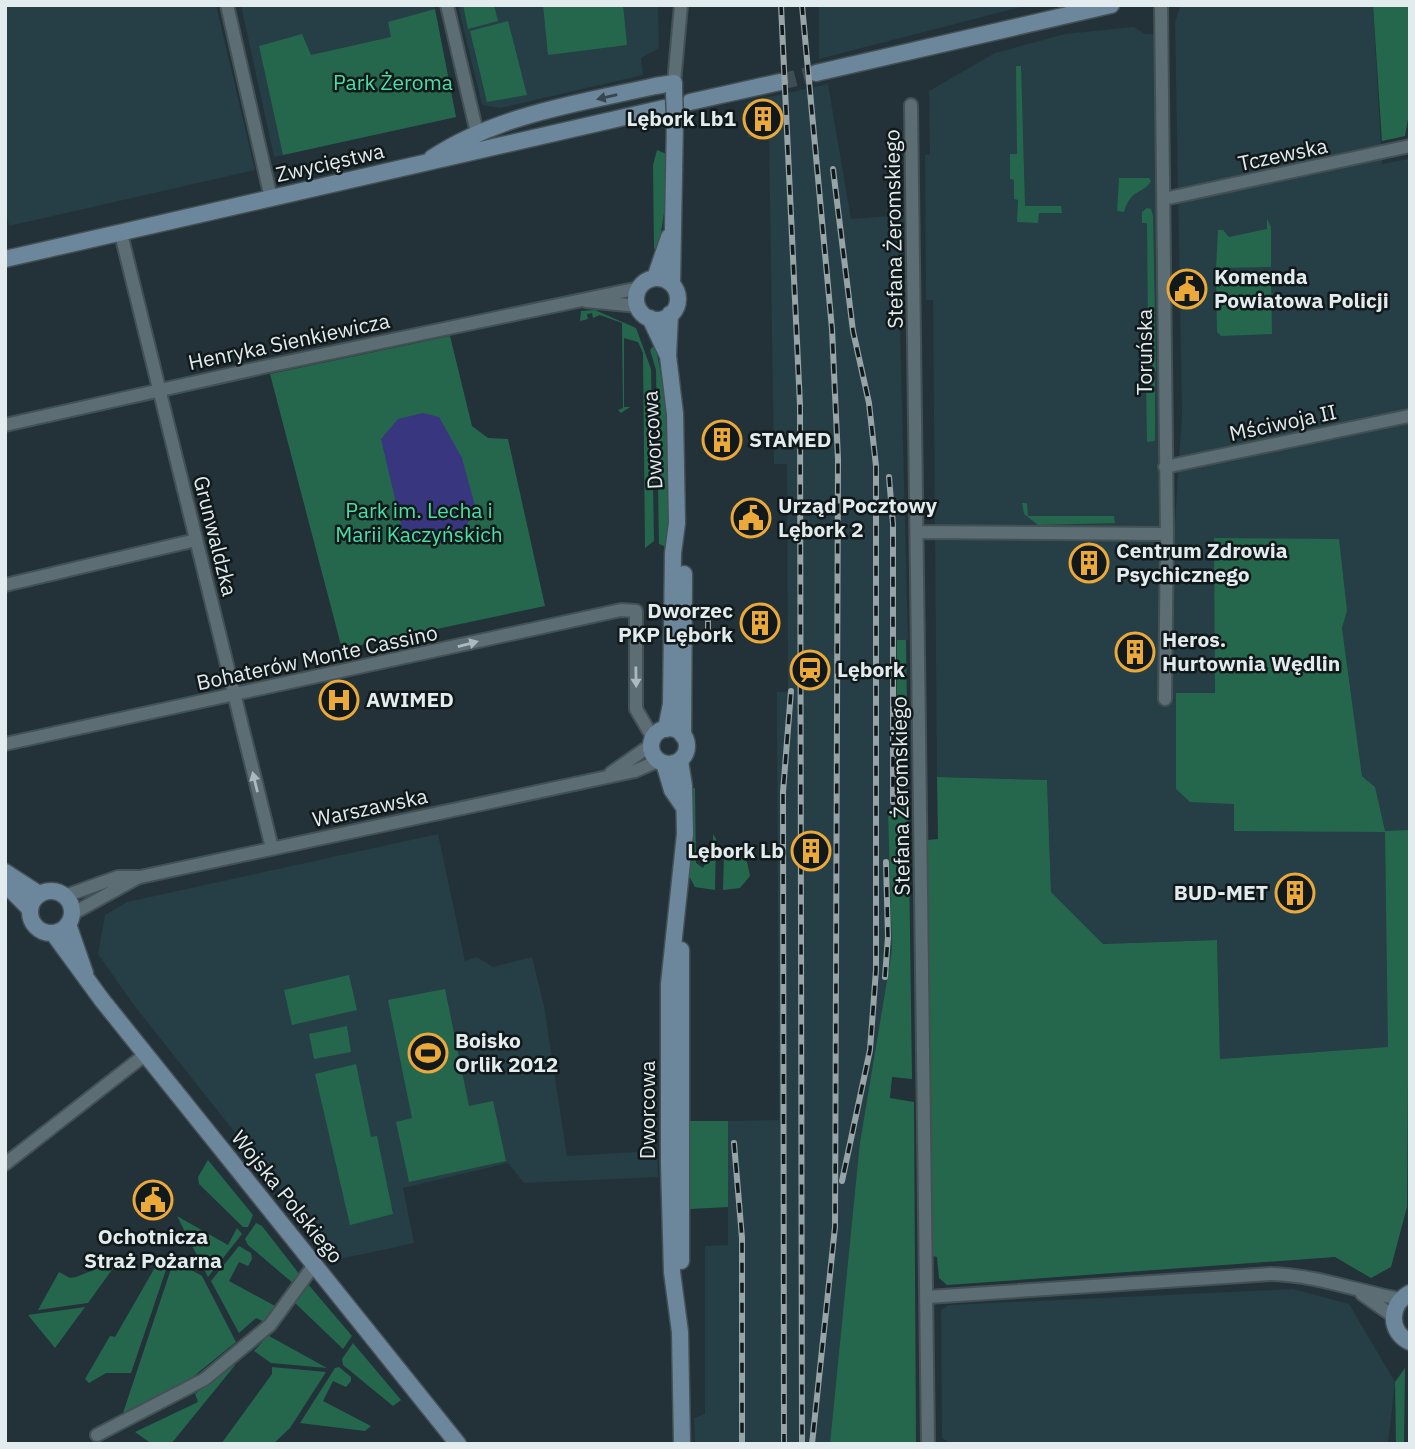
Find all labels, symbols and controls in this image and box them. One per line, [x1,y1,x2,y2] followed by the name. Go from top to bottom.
[333,68,453,96] park label: Park Żeroma
[596,92,618,103] one-way arrow
[742,98,784,140] building icon: Lębork Lb1
[627,104,736,132] place label: Lębork Lb1
[877,129,909,329] street label: Stefana Żeromskiego
[1236,131,1330,177] street label: Tczewska
[273,136,387,188] street label: Zwycięstwa
[1214,262,1389,314] place label: Komenda Powiatowa Policji
[1166,268,1208,310] public building icon: Komenda Powiatowa Policji
[185,306,392,376] street label: Henryka Sienkiewicza
[1130,309,1158,395] street label: Toruńska
[635,390,669,490] street label: Dworcowa
[1227,397,1339,447] street label: Mściwoja II
[701,419,743,461] building icon: STAMED
[749,425,832,453] place label: STAMED
[188,473,244,599] street label: Grunwaldzka
[778,491,938,543] place label: Urząd Pocztowy Lębork 2
[335,496,503,548] park label: Park im. Lecha i Marii Kaczyńskich
[730,497,772,539] public building icon: Urząd Pocztowy Lębork 2
[1116,536,1288,588] place label: Centrum Zdrowia Psychicznego
[1068,542,1110,584] building icon: Centrum Zdrowia Psychicznego
[618,596,734,648] place label: Dworzec PKP Lębork
[739,602,781,644] building icon: Dworzec PKP Lębork
[194,618,440,696] street label: Bohaterów Monte Cassino
[1162,625,1340,677] place label: Heros. Hurtownia Wędlin
[1114,631,1156,673] building icon: Heros. Hurtownia Wędlin
[457,638,479,649] one-way arrow
[789,649,831,691] station icon: Lębork
[837,655,906,683] place label: Lębork
[630,666,642,688] one-way arrow
[318,679,360,721] hospital icon: AWIMED
[366,685,454,713] place label: AWIMED
[884,696,916,896] street label: Stefana Żeromskiego
[249,771,260,793] one-way arrow
[310,781,430,833] street label: Warszawska
[790,830,832,872] building icon: Lębork Lb
[687,836,784,864] place label: Lębork Lb
[1274,872,1316,914] building icon: BUD-MET
[1174,878,1268,906] place label: BUD-MET
[455,1026,558,1078] place label: Boisko Orlik 2012
[407,1032,449,1074] sports icon: Boisko Orlik 2012
[633,1061,661,1159] street label: Dworcowa
[225,1124,350,1269] street label: Wojska Polskiego
[132,1179,174,1221] public building icon: Ochotnicza Straż Pożarna
[84,1222,222,1274] place label: Ochotnicza Straż Pożarna

